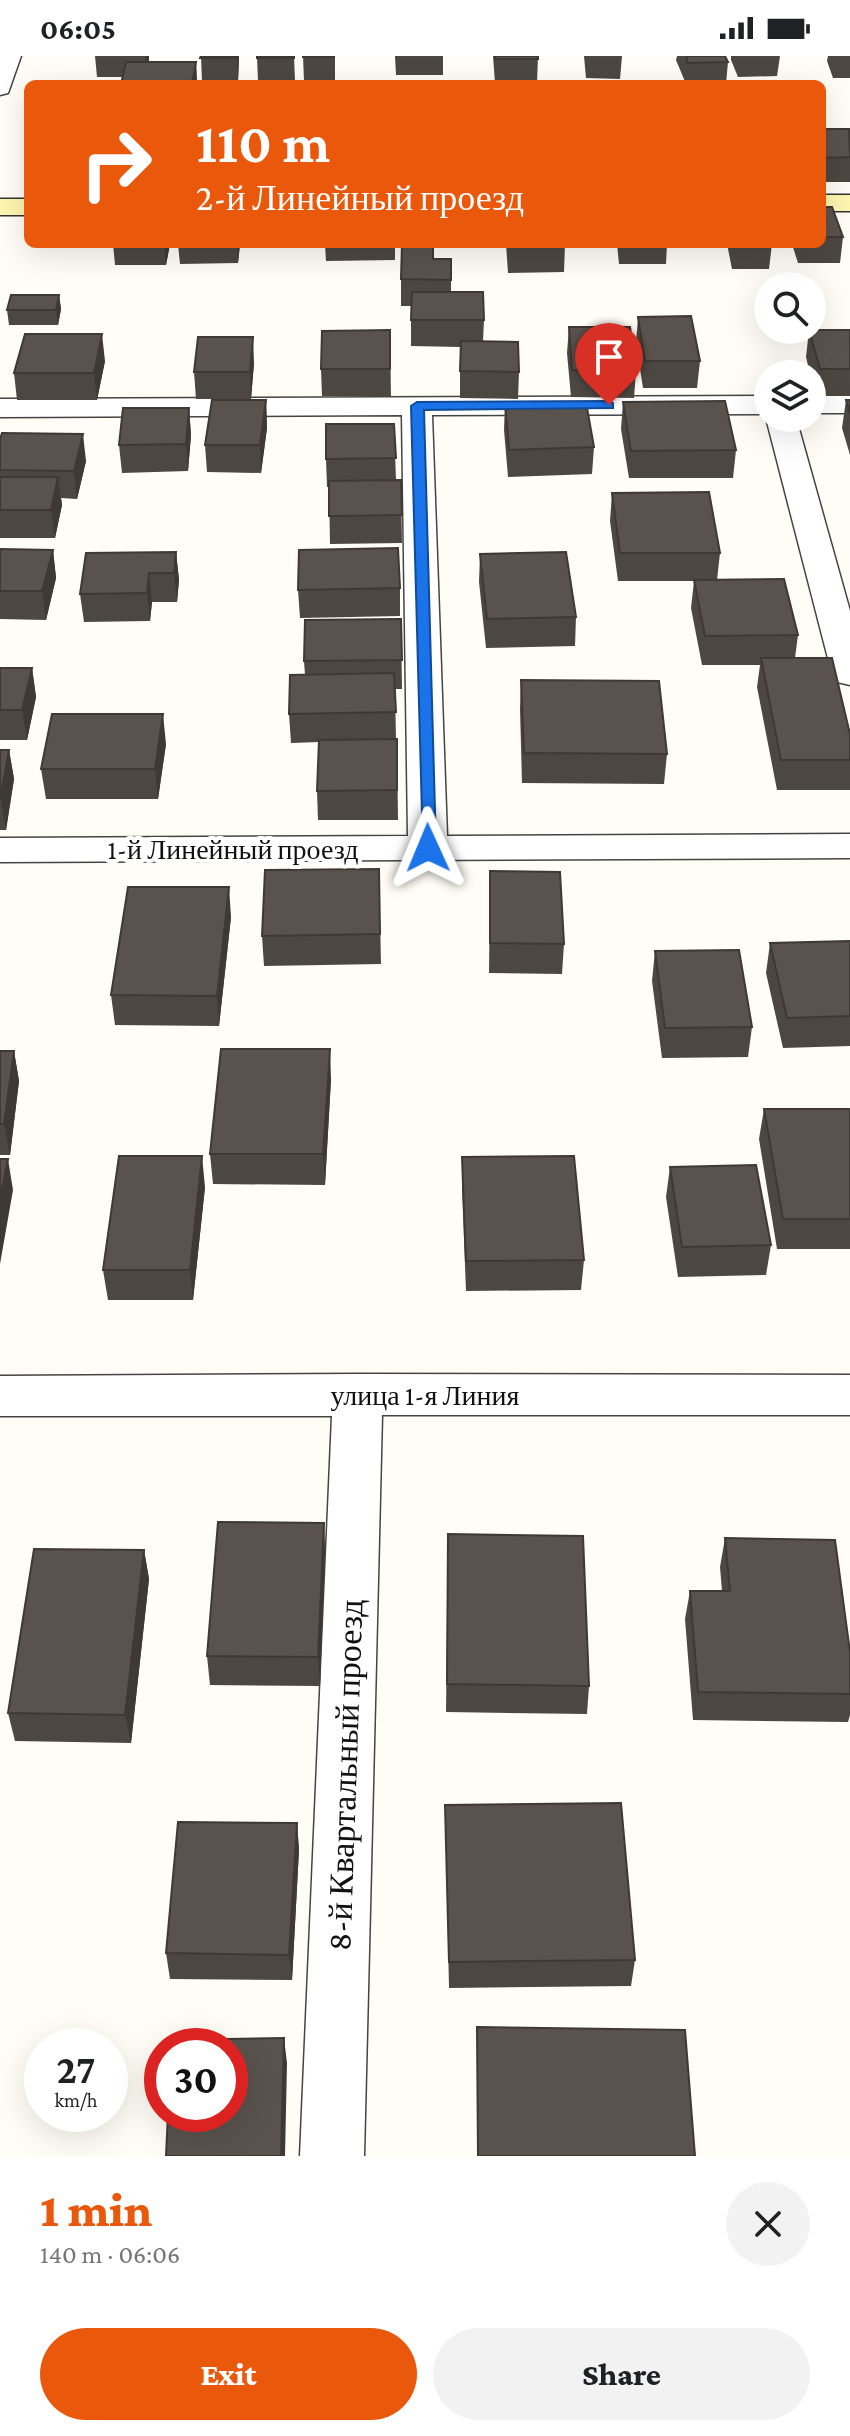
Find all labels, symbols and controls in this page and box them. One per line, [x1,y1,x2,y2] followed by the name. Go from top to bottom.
[40,12,116,45] text: 06:05
[64,112,168,216] icon: right
[196,112,330,174] text: 110 m
[196,178,524,218] text: 2-й Линейный проезд
[754,272,826,432] map controls
[754,272,826,344] button: search
[575,323,643,405] pin
[587,335,631,379] icon: arrive
[754,360,826,432] button: layers
[386,806,470,890] position arrow
[107,834,359,865] street label: 1-й Линейный проезд
[331,1380,520,1411] street label: улица 1-я Линия
[320,1598,370,1952] street label: 8-й Квартальный проезд
[144,2028,248,2132] speed limit sign: 30
[57,2047,95,2092] text: 27
[54,2089,98,2111] text: km/h
[726,2182,810,2266] button: close
[40,2183,152,2236] text: 1 min
[40,2240,180,2269] text: 140 m · 06:06
[40,2328,417,2420] button: Exit
[433,2328,810,2420] button: Share

